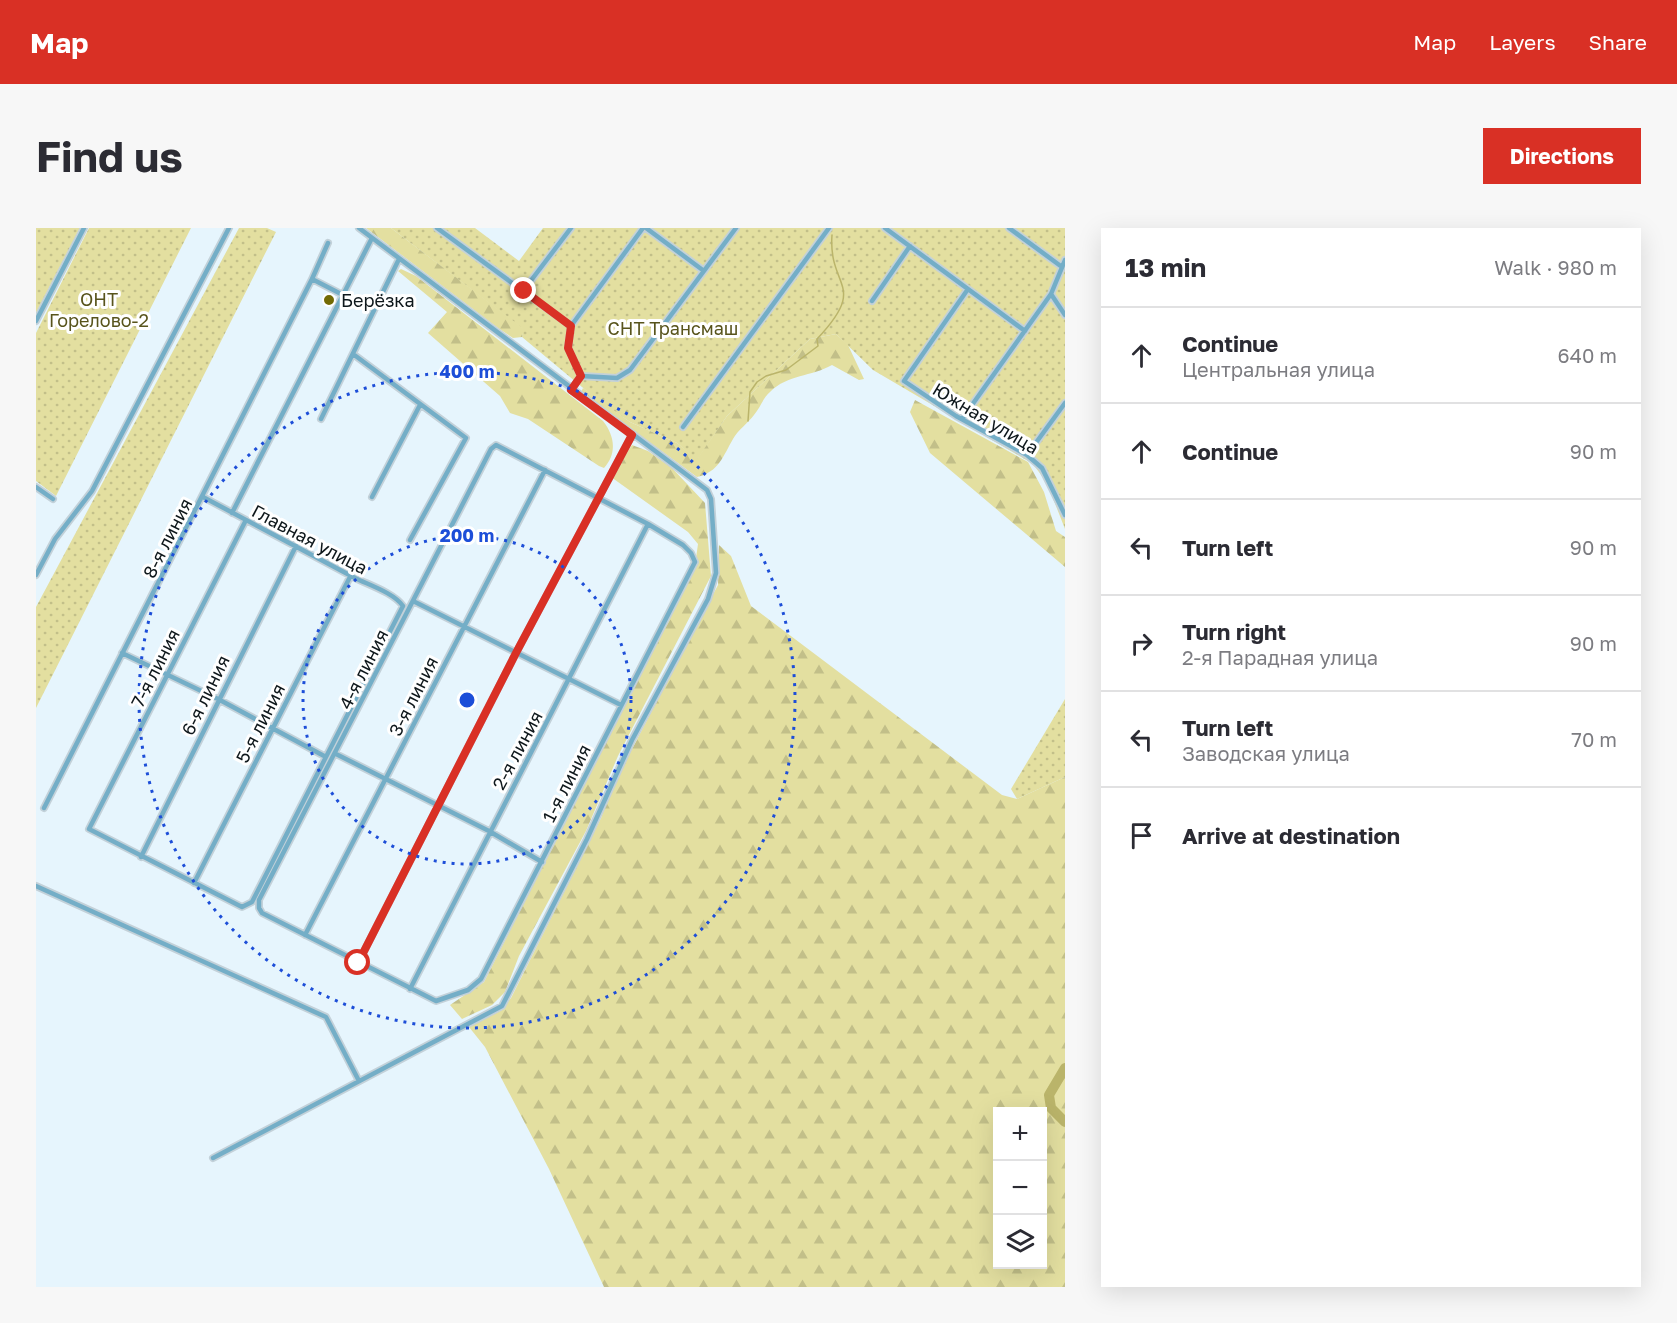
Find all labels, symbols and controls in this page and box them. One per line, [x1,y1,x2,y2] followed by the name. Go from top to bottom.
[30,26,88,59] text: Map
[1413,29,1456,55] text: Map
[1489,29,1556,55] text: Layers
[1589,29,1647,55] text: Share
[1483,128,1641,184] button: Directions
[36,131,183,181] text: Find us
[1125,252,1206,283] text: 13 min
[1494,255,1617,279] text: Walk · 980 m
[510,277,536,303] route end
[49,288,149,331] park label: ОНТ Горелово-2
[341,289,415,311] place label: Берёзка
[322,293,336,307] marker: Берёзка
[608,317,738,339] park label: СНТ Трансмаш
[1182,330,1278,357] text: Continue
[1125,339,1158,372] icon: ahead
[1558,343,1617,367] text: 640 m
[1182,357,1375,381] text: Центральная улица
[440,360,494,382] text: 400 m
[929,378,1043,458] street label: Южная улица
[1125,435,1158,468] icon: ahead
[1182,438,1278,465] text: Continue
[1570,439,1617,463] text: 90 m
[138,495,196,581] street label: 8-я линия
[248,499,372,579] street label: Главная улица
[440,524,494,546] text: 200 m
[1125,531,1158,564] icon: left
[1182,534,1273,561] text: Turn left
[1570,535,1617,559] text: 90 m
[1182,618,1286,645] text: Turn right
[126,625,184,711] street label: 7-я линия
[334,626,392,712] street label: 4-я линия
[1125,627,1158,660] icon: right
[1570,631,1617,655] text: 90 m
[1182,645,1378,669] text: 2-я Парадная улица
[176,651,234,739] street label: 6-я линия
[384,653,442,739] street label: 3-я линия
[231,680,289,766] street label: 5-я линия
[457,690,477,710] centre of rings
[487,707,547,793] street label: 2-я линия
[1182,714,1273,741] text: Turn left
[1125,723,1158,756] icon: left
[1571,727,1617,751] text: 70 m
[537,741,595,825] street label: 1-я линия
[1182,741,1350,765] text: Заводская улица
[1125,819,1158,852] icon: arrive
[1182,822,1400,849] text: Arrive at destination
[344,949,370,975] route start
[993,1107,1047,1269] map controls
[993,1107,1047,1161] button: +
[993,1161,1047,1215] button: −
[993,1215,1047,1269] button: layers

